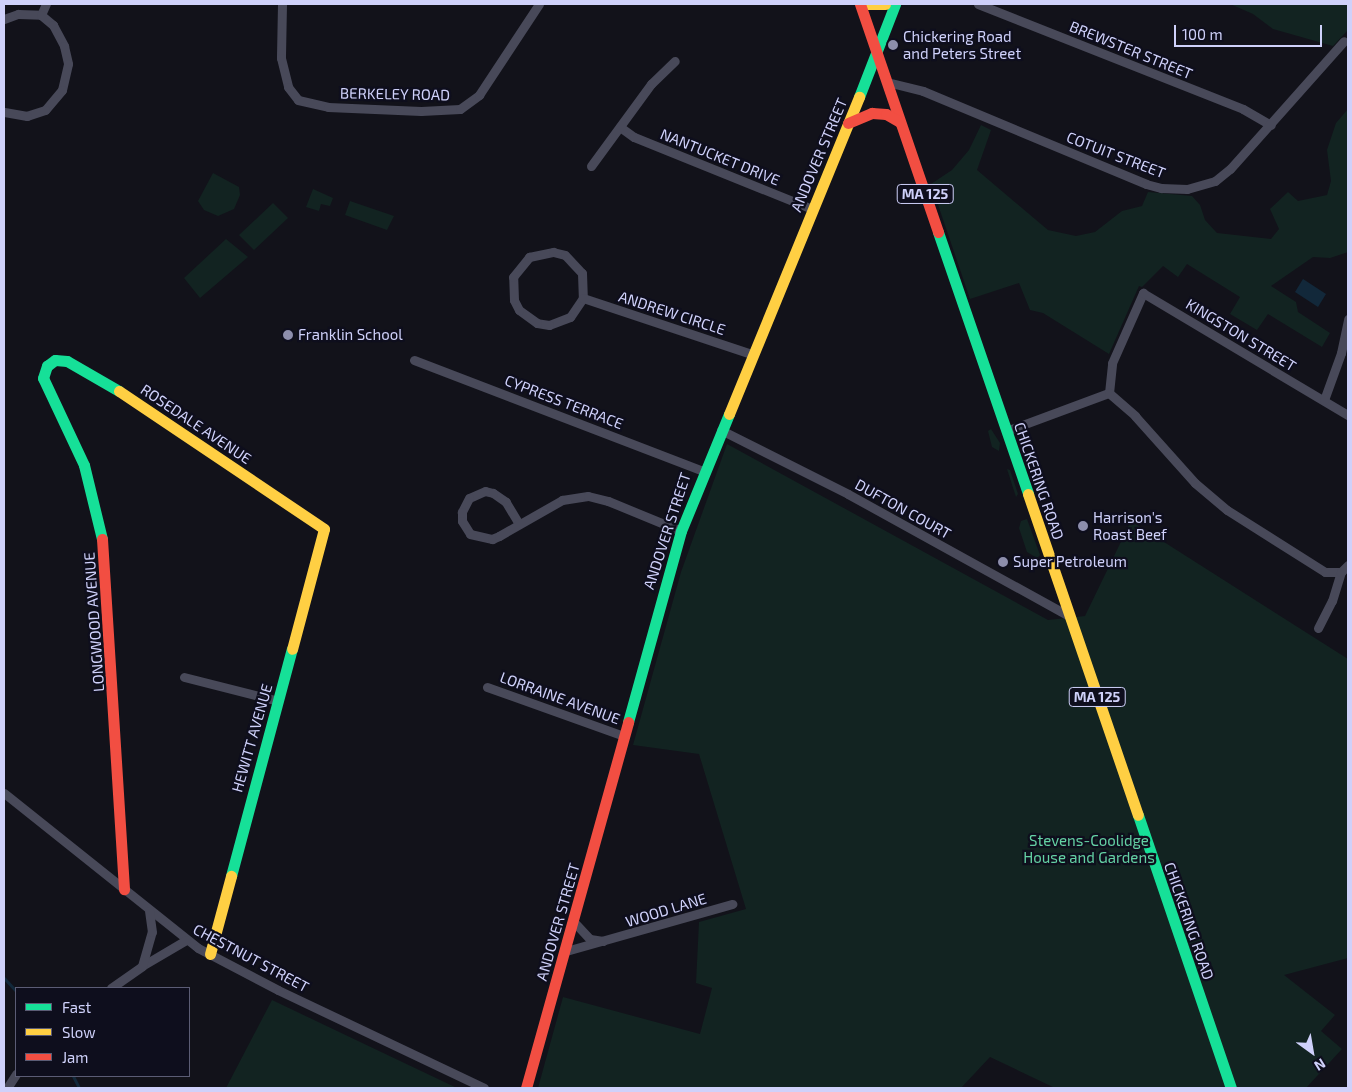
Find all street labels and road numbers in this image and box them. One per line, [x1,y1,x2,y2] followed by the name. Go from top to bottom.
[1067,17,1195,83] street label: BREWSTER STREET
[340,84,450,104] street label: BERKELEY ROAD
[787,95,851,215] street label: ANDOVER STREET
[657,125,783,189] street label: NANTUCKET DRIVE
[1064,128,1168,182] street label: COTUIT STREET
[896,182,954,205] road number: MA 125
[616,287,728,339] street label: ANDREW CIRCLE
[1183,295,1299,375] street label: KINGSTON STREET
[502,371,626,433] street label: CYPRESS TERRACE
[137,380,255,468] street label: ROSEDALE AVENUE
[1010,420,1068,542] street label: CHICKERING ROAD
[640,470,694,592] street label: ANDOVER STREET
[852,475,954,543] street label: DUFTON COURT
[80,551,108,693] street label: LONGWOOD AVENUE
[497,668,623,728] street label: LORRAINE AVENUE
[228,681,276,795] street label: HEWITT AVENUE
[1068,686,1126,709] road number: MA 125
[1160,860,1218,982] street label: CHICKERING ROAD
[533,861,583,983] street label: ANDOVER STREET
[623,889,709,931] street label: WOOD LANE
[190,920,312,996] street label: CHESTNUT STREET

